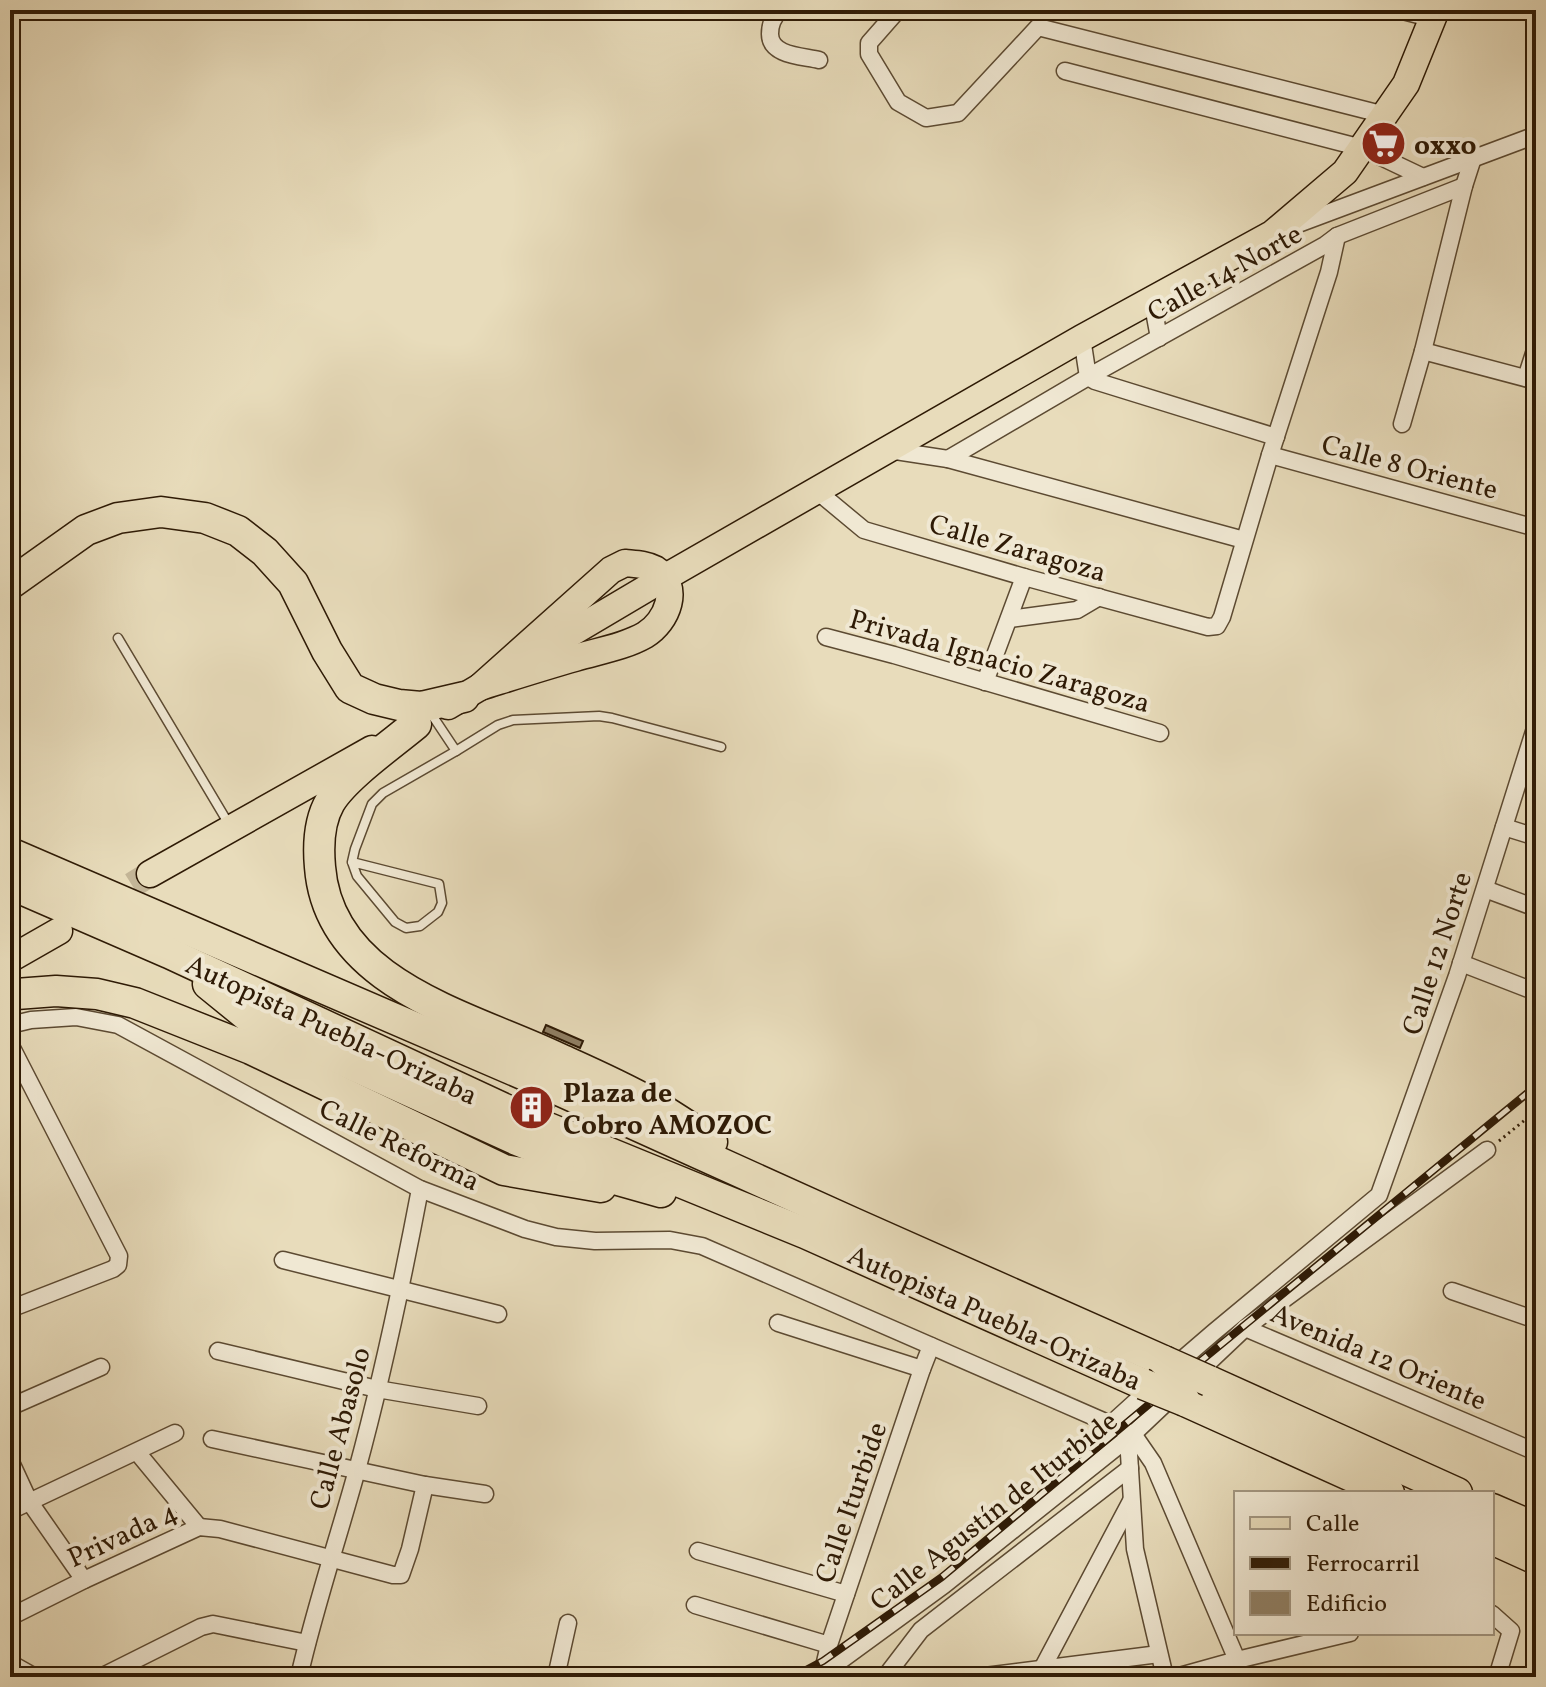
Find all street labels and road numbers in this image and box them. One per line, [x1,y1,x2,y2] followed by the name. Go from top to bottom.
[1141,216,1310,333] street label: Calle 14 Norte
[1317,426,1502,511] street label: Calle 8 Oriente
[924,506,1110,593] street label: Calle Zaragoza
[844,601,1154,724] street label: Privada Ignacio Zaragoza
[1394,867,1483,1040] street label: Calle 12 Norte
[179,946,483,1116] street label: Autopista Puebla-Orizaba
[312,1090,486,1202] street label: Calle Reforma
[841,1237,1147,1402] street label: Autopista Puebla-Orizaba
[1264,1295,1492,1421] street label: Avenida 12 Oriente
[301,1343,382,1514] street label: Calle Abasolo
[862,1403,1127,1621] street label: Calle Agustín de Iturbide
[807,1417,898,1589] street label: Calle Iturbide
[62,1494,184,1579] street label: Privada 4

